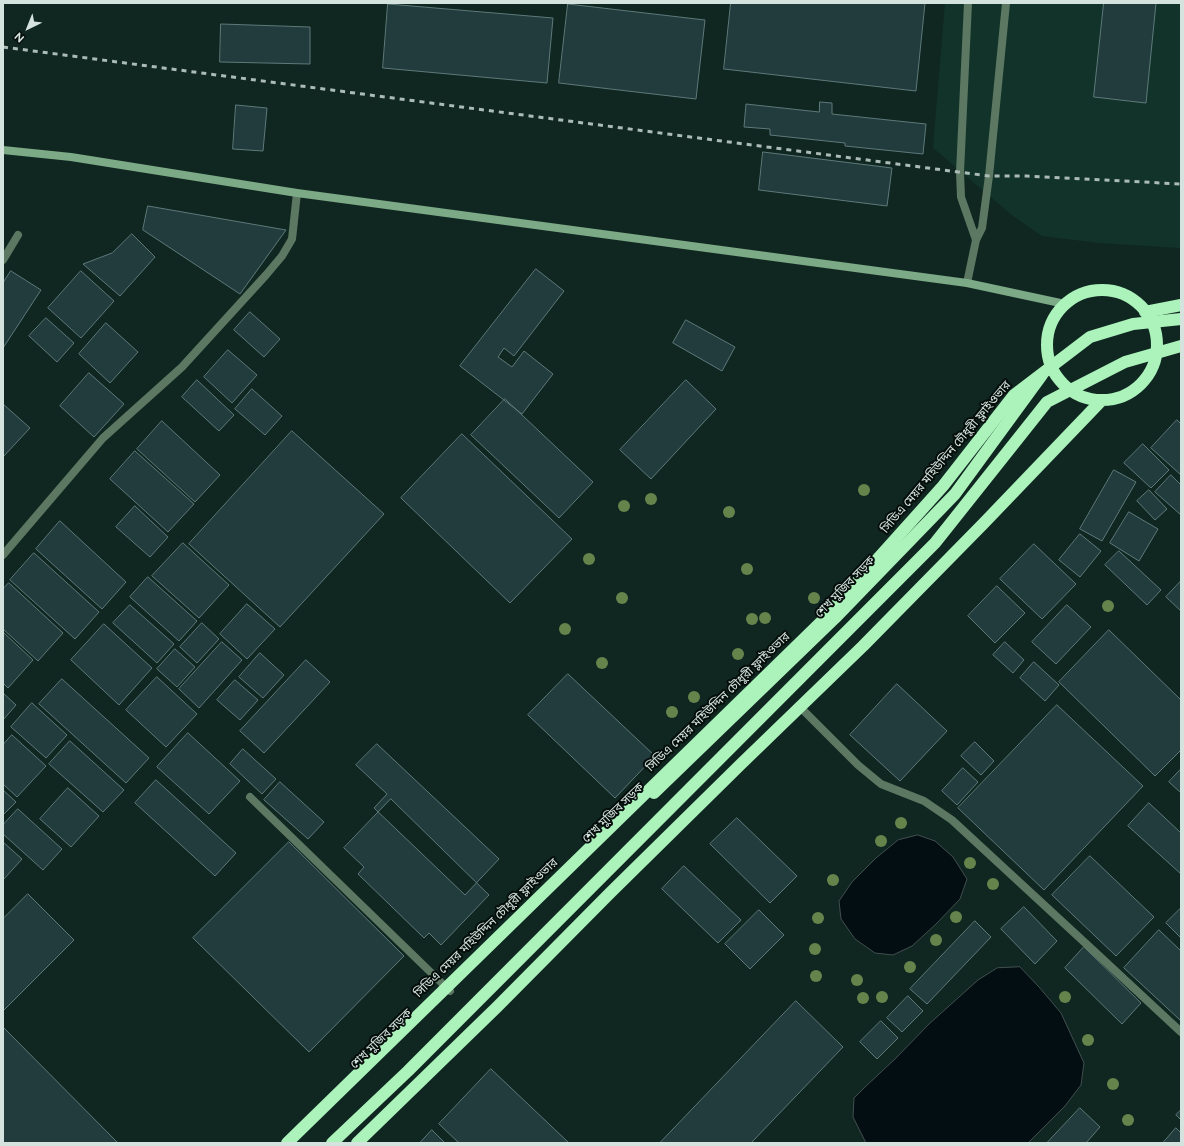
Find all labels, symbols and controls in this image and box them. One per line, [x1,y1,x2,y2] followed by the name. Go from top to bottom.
[8,8,48,48] north arrow
[12,30,27,45] text: N
[878,378,1014,536] street label: সিডিএ মেয়র মহিউদ্দিন চৌধুরী ফ্লাইওভার
[812,553,878,621] street label: শেখ মুজিব সড়ক
[643,629,793,775] street label: সিডিএ মেয়র মহিউদ্দিন চৌধুরী ফ্লাইওভার
[579,780,647,846] street label: শেখ মুজিব সড়ক
[411,855,561,1001] street label: সিডিএ মেয়র মহিউদ্দিন চৌধুরী ফ্লাইওভার
[347,1006,415,1072] street label: শেখ মুজিব সড়ক

